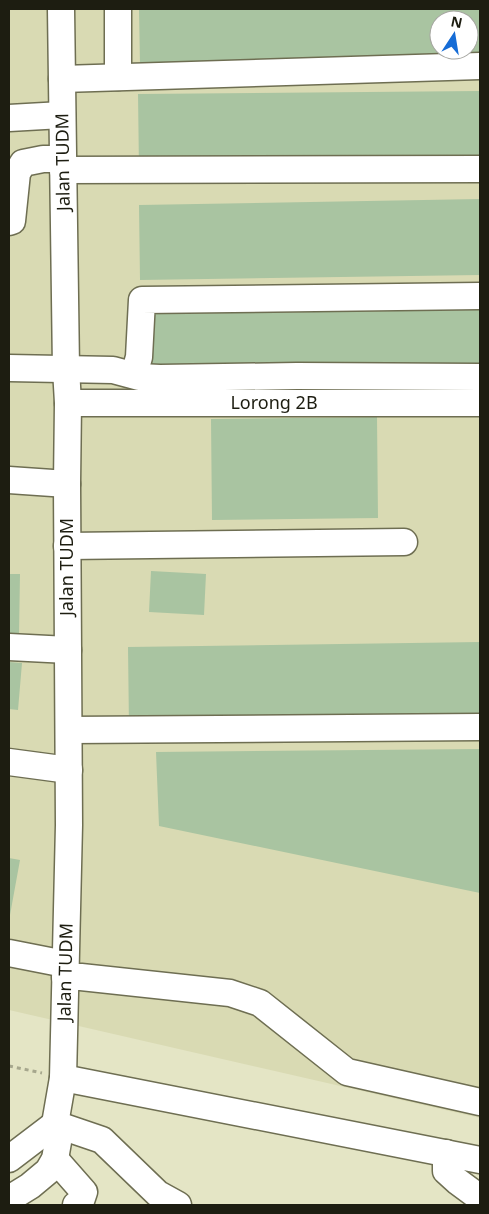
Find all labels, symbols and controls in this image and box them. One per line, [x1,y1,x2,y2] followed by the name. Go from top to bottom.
[429,10,479,60] north arrow
[449,11,464,32] text: N
[49,113,75,213] street label: Jalan TUDM
[230,390,318,414] street label: Lorong 2B
[54,518,78,618] street label: Jalan TUDM
[51,923,78,1024] street label: Jalan TUDM

